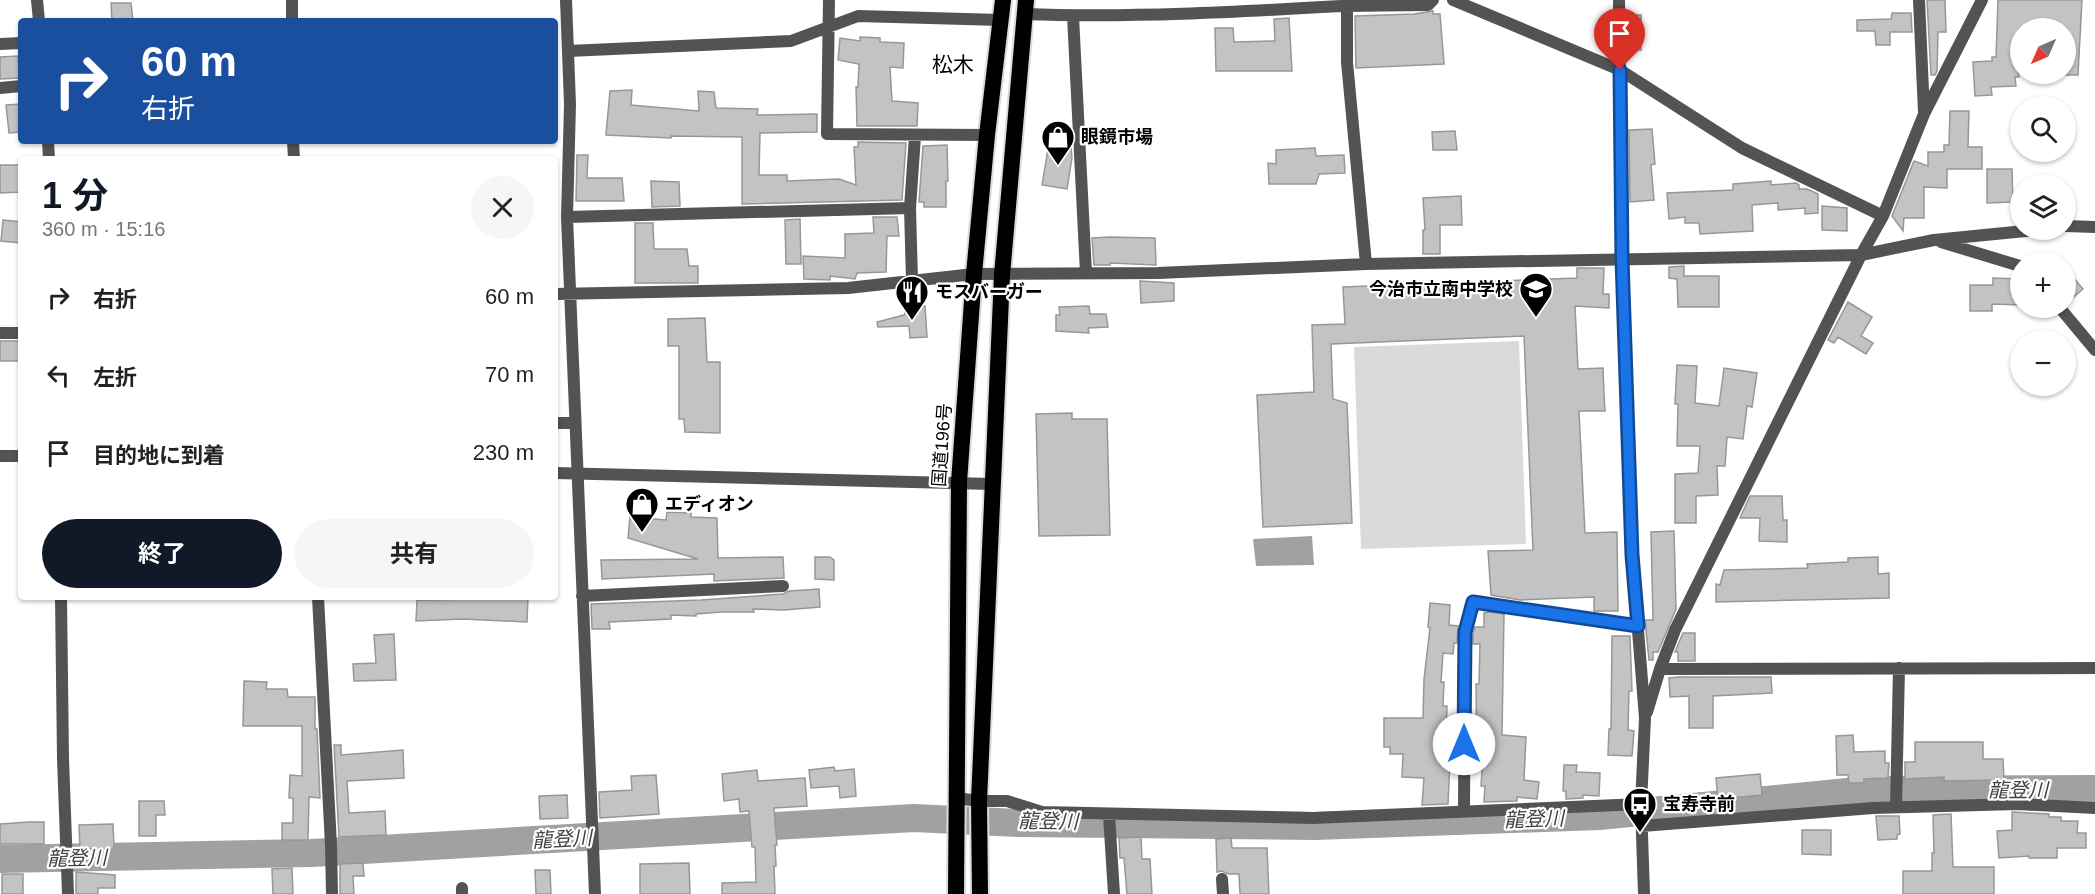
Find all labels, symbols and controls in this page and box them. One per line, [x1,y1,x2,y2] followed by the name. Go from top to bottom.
[1594,8,1645,70] pin
[1603,17,1636,50] icon: arrive
[2010,18,2076,84] north arrow
[2010,18,2076,396] map controls
[141,38,237,85] text: 60 m
[42,42,120,120] icon: right
[932,53,974,76] district label: 松木
[141,94,195,124] text: 右折
[2010,96,2076,162] button: search
[1040,119,1076,166] shop icon: 眼鏡市場
[1081,127,1153,147] place label: 眼鏡市場
[2010,174,2076,240] button: layers
[42,175,108,216] text: 1 分
[471,176,534,239] button: close
[42,218,165,240] text: 360 m · 15:16
[2010,252,2076,318] button: +
[1518,271,1554,318] school or university icon: 今治市立南中学校
[894,274,930,321] restaurant icon: モスバーガー
[1369,279,1513,299] place label: 今治市立南中学校
[42,281,75,314] icon: right
[935,282,1043,302] place label: モスバーガー
[485,284,534,309] text: 60 m
[93,287,137,312] text: 右折
[2010,330,2076,396] button: −
[42,359,75,392] icon: left
[485,362,534,387] text: 70 m
[93,365,137,390] text: 左折
[929,402,955,488] street label: 国道196号
[42,437,75,470] icon: arrive
[473,440,534,465] text: 230 m
[93,443,225,468] text: 目的地に到着
[624,486,660,533] shop icon: エディオン
[665,494,754,514] place label: エディオン
[42,519,282,588] button: 終了
[294,519,534,588] button: 共有
[1432,712,1496,776] position arrow
[1988,779,2050,801] water label: 龍登川
[1622,786,1658,833] bus stop icon: 宝寿寺前
[1663,794,1735,814] place label: 宝寿寺前
[1504,807,1566,831] water label: 龍登川
[1018,809,1080,833] water label: 龍登川
[531,826,595,852] water label: 龍登川
[47,846,109,870] water label: 龍登川

